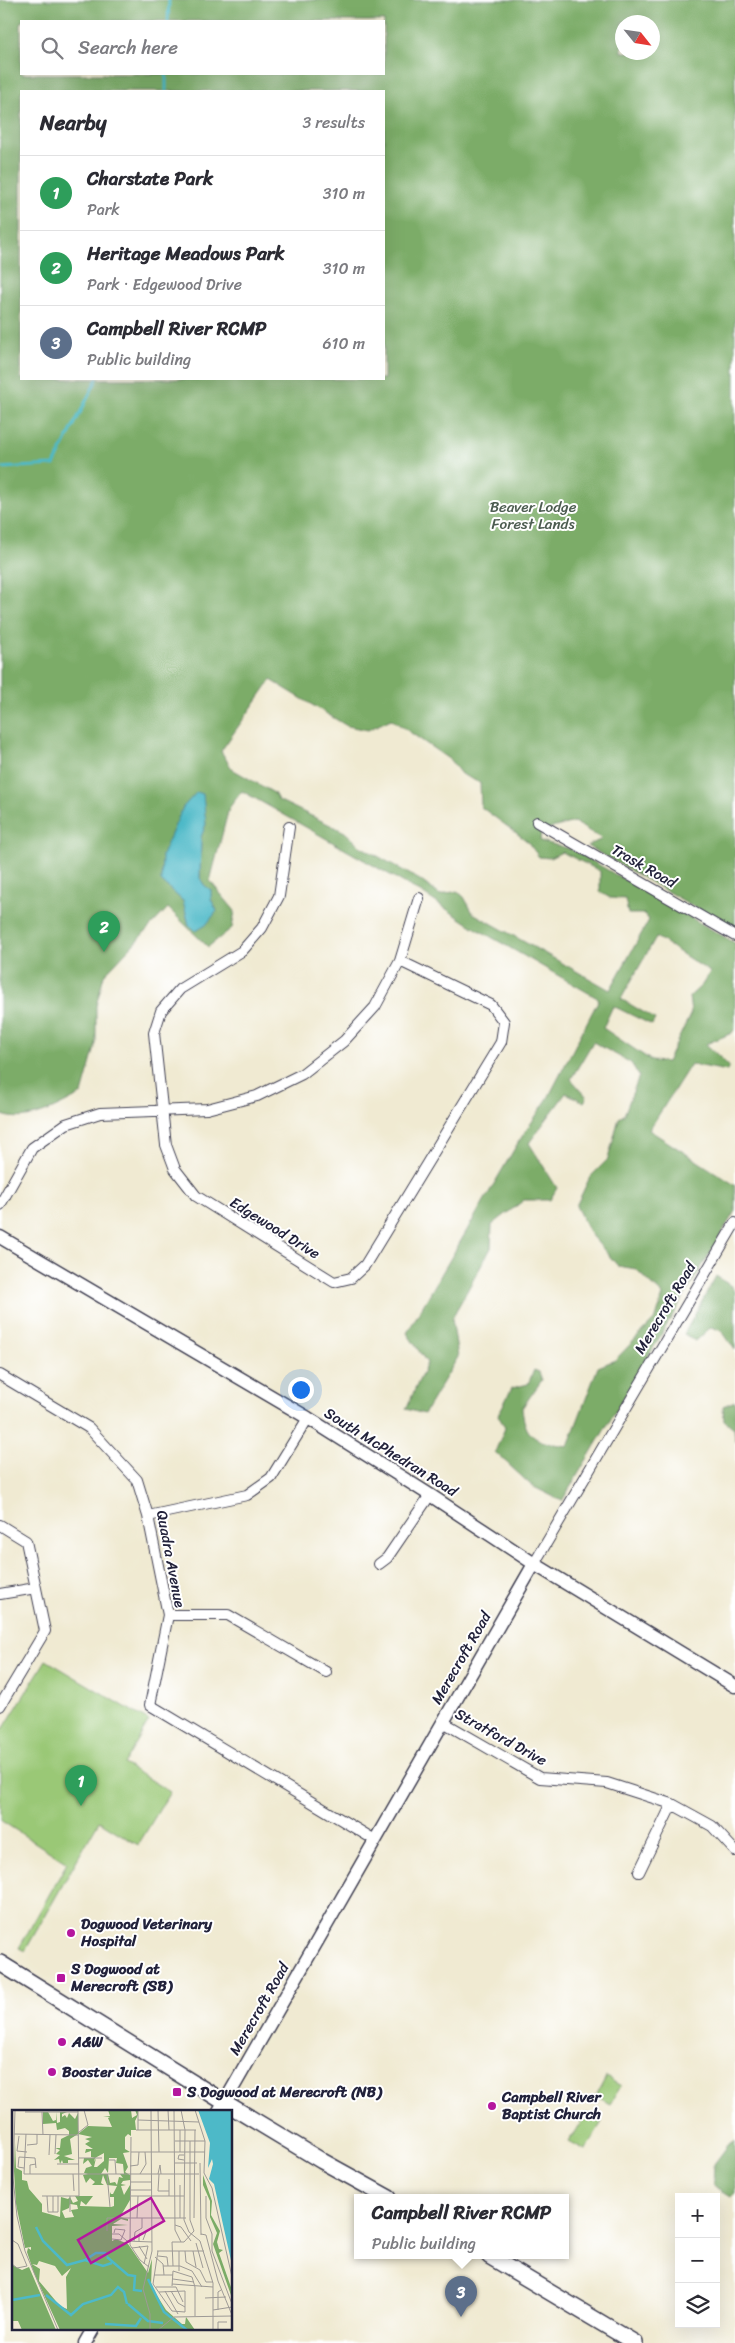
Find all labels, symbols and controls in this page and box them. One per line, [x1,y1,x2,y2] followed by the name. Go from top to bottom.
[615,15,660,60] north arrow
[20,20,385,75] search box
[78,31,178,64] text: Search here
[38,34,66,62] icon: search
[40,104,106,142] text: Nearby
[302,108,365,137] text: 3 results
[87,162,213,195] text: Charstate Park
[53,179,59,208] text: 1
[323,179,365,208] text: 310 m
[87,195,120,224] text: Park
[87,237,285,270] text: Heritage Meadows Park
[51,254,61,283] text: 2
[323,254,365,283] text: 310 m
[87,270,242,299] text: Park · Edgewood Drive
[87,312,266,345] text: Campbell River RCMP
[52,329,60,358] text: 3
[322,329,365,358] text: 610 m
[87,345,191,374] text: Public building
[490,494,577,537] park label: Beaver Lodge Forest Lands
[606,837,682,896] street label: Trask Road
[88,911,120,952] pin: 2
[225,1190,326,1266] street label: Edgewood Drive
[627,1256,703,1359] street label: Merecroft Road
[288,1377,314,1403] your location
[319,1400,464,1504] street label: South McPhedran Road
[149,1508,193,1610] street label: Quadra Avenue
[424,1606,499,1709] street label: Merecroft Road
[450,1701,552,1773] street label: Stratford Drive
[65,1765,97,1806] pin: 1
[80,1911,213,1954] place label: Dogwood Veterinary Hospital
[65,1927,77,1939] marker: Dogwood Veterinary Hospital
[70,1956,174,1999] place label: S Dogwood at Merecroft (SB)
[222,1957,297,2060] street label: Merecroft Road
[55,1972,67,1984] marker: S Dogwood at Merecroft (SB)
[71,2029,104,2055] place label: A&W
[56,2036,68,2048] marker: A&W
[62,2059,152,2085] place label: Booster Juice
[46,2066,58,2078] marker: Booster Juice
[186,2079,383,2105] place label: S Dogwood at Merecroft (NB)
[501,2084,602,2127] place label: Campbell River Baptist Church
[171,2086,183,2098] marker: S Dogwood at Merecroft (NB)
[486,2100,498,2112] marker: Campbell River Baptist Church
[12,2110,232,2330] inset map
[675,2193,720,2328] map controls
[675,2193,720,2238] button: +
[354,2194,569,2259] popup
[372,2196,551,2229] text: Campbell River RCMP
[372,2229,476,2258] text: Public building
[675,2238,720,2283] button: −
[445,2276,477,2317] pin: 3
[675,2283,720,2328] button: layers

